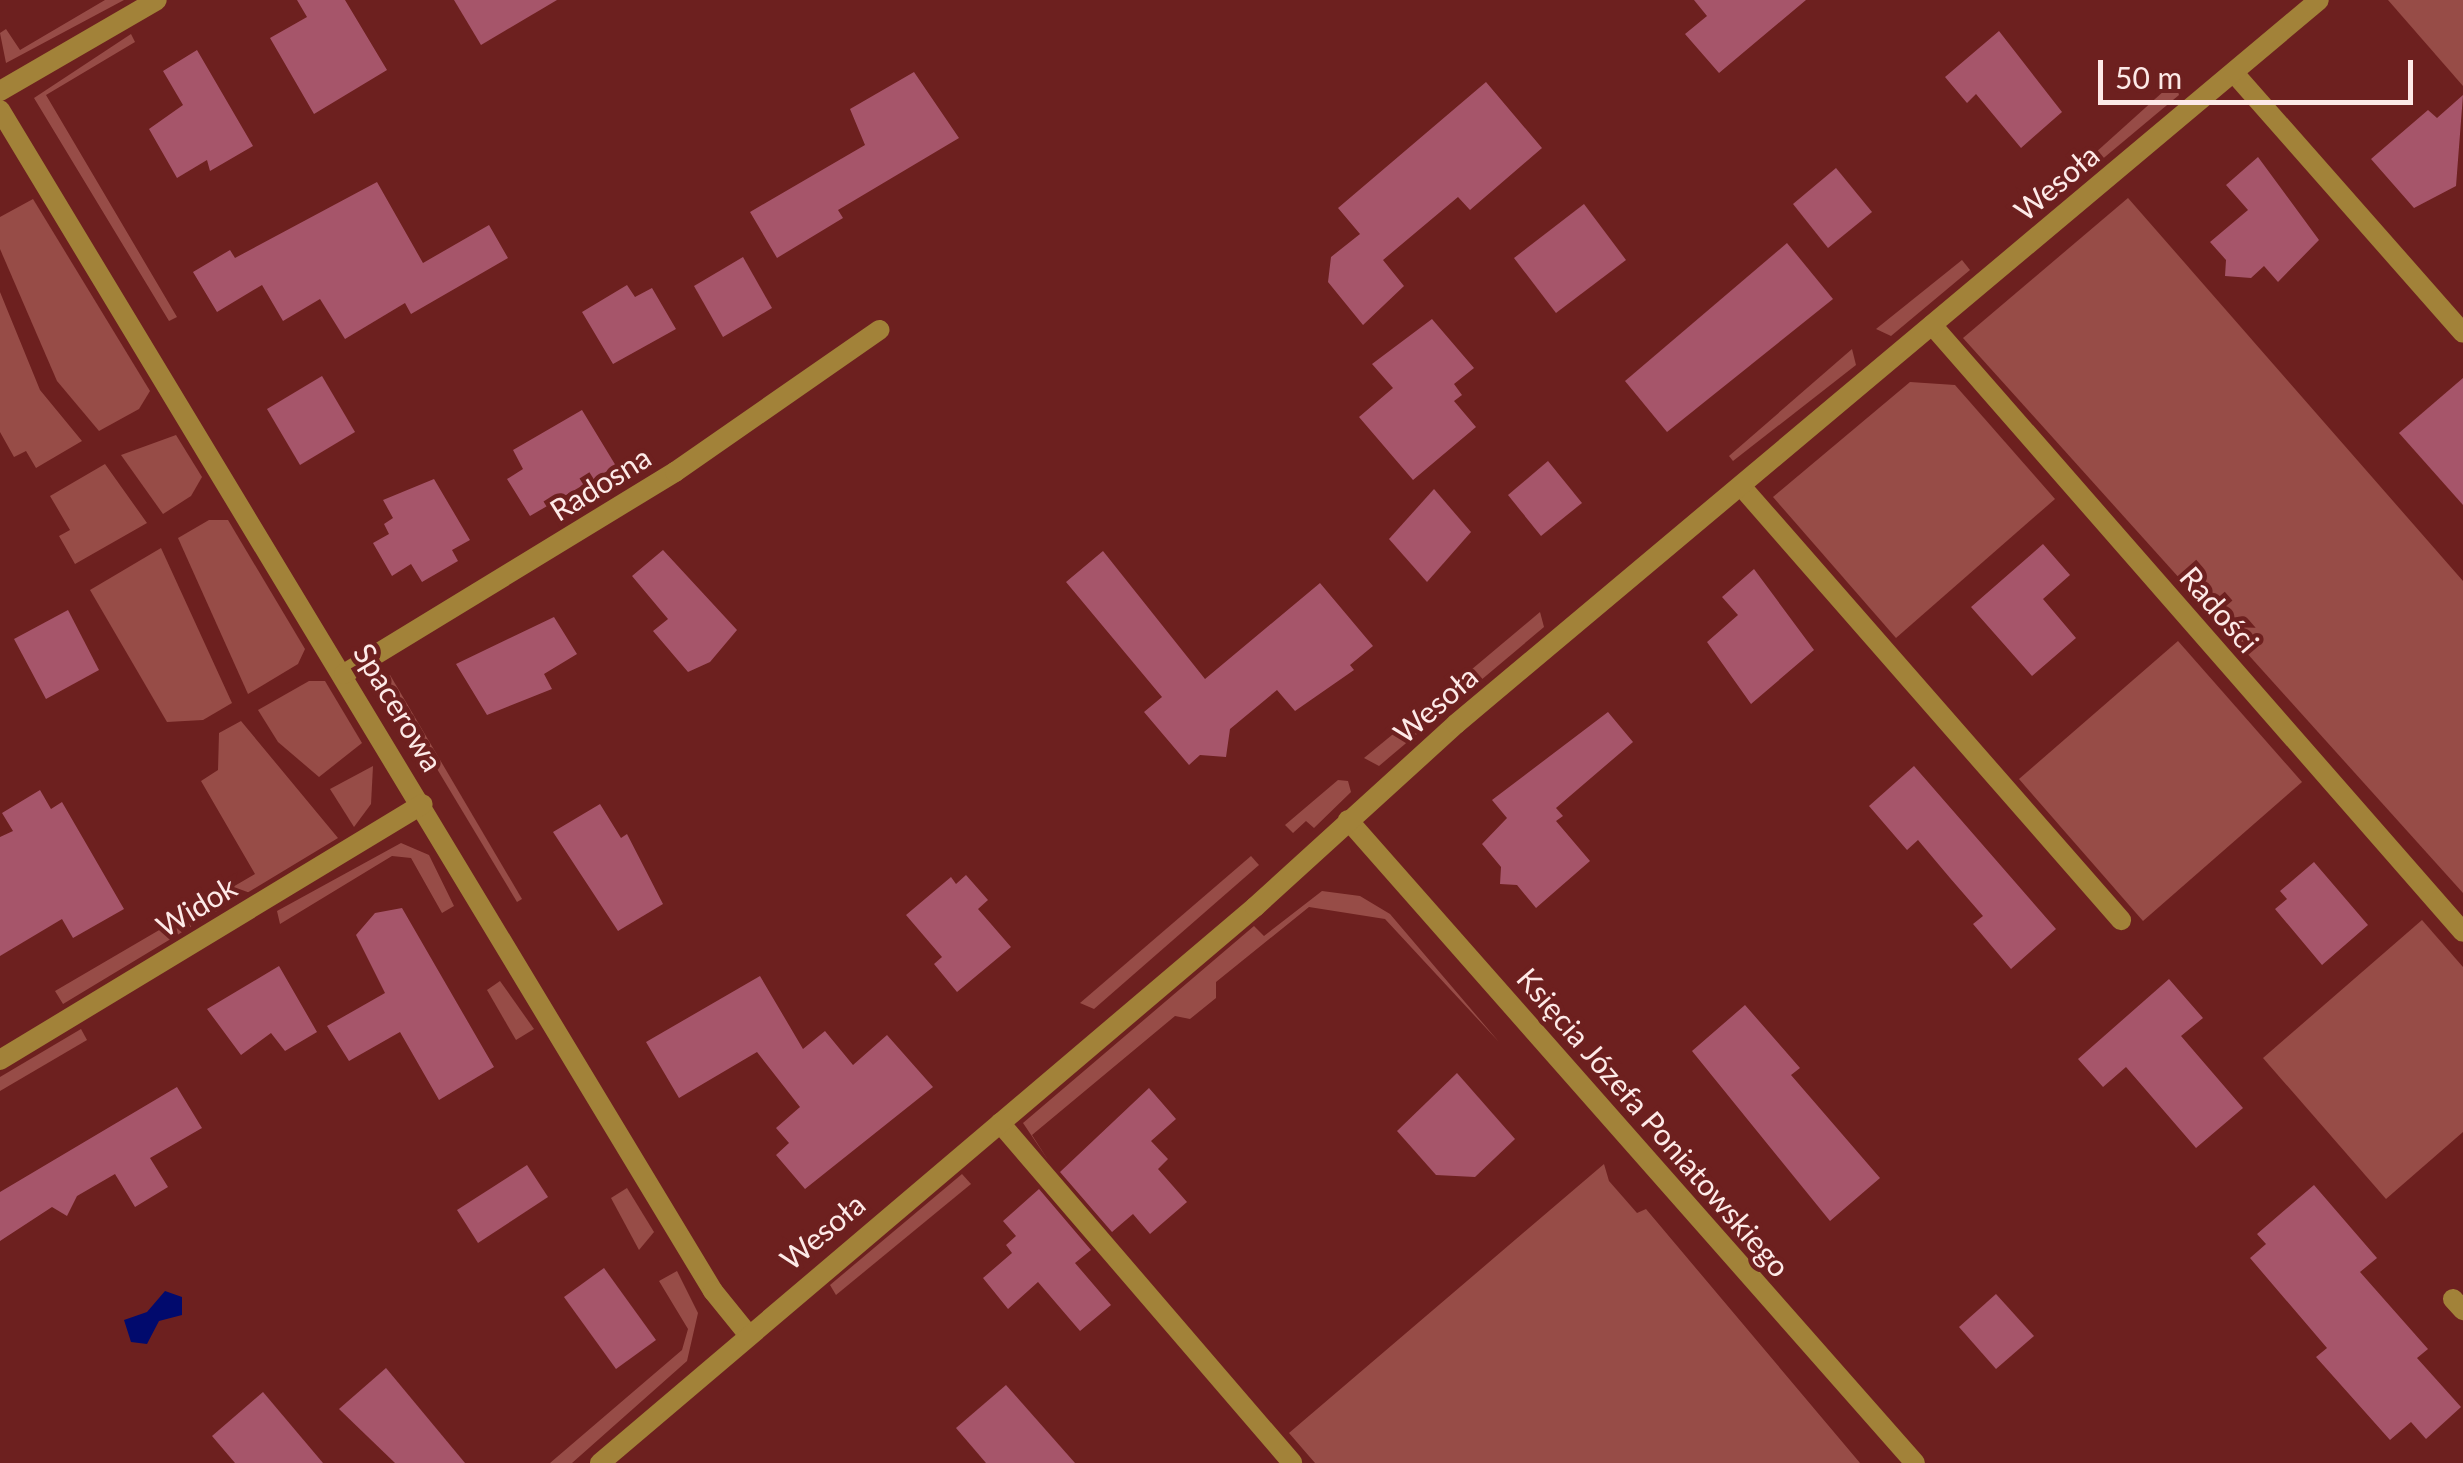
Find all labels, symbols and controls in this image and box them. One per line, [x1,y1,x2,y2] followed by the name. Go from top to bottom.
[2103,40,2418,102] scale bar
[2115,59,2182,95] text: 50 m
[2006,136,2106,228] street label: Wesoła
[543,438,657,528] street label: Radosna
[2173,559,2267,659] street label: Radości
[347,636,451,778] street label: Spacerowa
[1386,658,1484,750] street label: Wesoła
[149,868,243,944] street label: Widok
[1510,960,1798,1284] street label: Księcia Józefa Poniatowskiego
[772,1185,872,1277] street label: Wesoła

